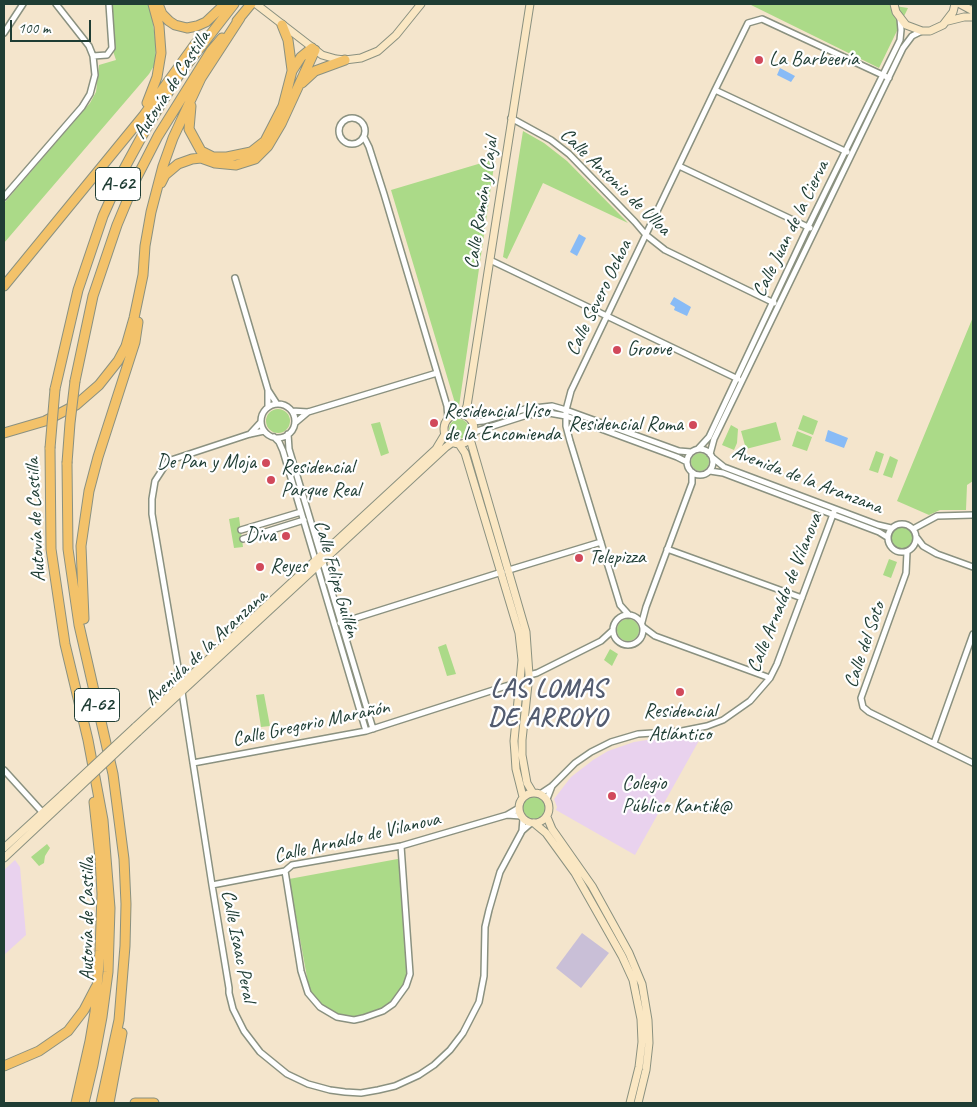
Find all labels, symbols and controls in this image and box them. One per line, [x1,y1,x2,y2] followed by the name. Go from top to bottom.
[12,10,94,42] scale bar
[18,19,50,38] text: 100 m
[128,26,216,144] street label: Autovía de Castilla
[769,48,859,72] place label: La Barbeería
[753,54,765,66] marker: La Barbeería
[555,123,675,241] street label: Calle Antonio de Ulloa
[460,135,504,271] street label: Calle Ramón y Cajal
[748,157,834,301] street label: Calle Juan de la Cierva
[96,168,140,200] road number: A-62
[561,236,637,360] street label: Calle Severo Ochoa
[627,338,671,362] place label: Groove
[611,344,623,356] marker: Groove
[444,400,561,447] place label: Residencial Viso de la Encomienda
[568,413,683,437] place label: Residencial Roma
[428,417,440,429] marker: Residencial Viso de la Encomienda
[687,419,699,431] marker: Residencial Roma
[728,440,886,520] street label: Avenida de la Aranzana
[157,451,256,475] place label: De Pan y Moja
[281,456,360,503] place label: Residencial Parque Real
[21,457,51,583] street label: Autovía de Castilla
[260,457,272,469] marker: De Pan y Moja
[265,474,277,486] marker: Residencial Parque Real
[742,510,828,676] street label: Calle Arnaldo de Vilanova
[308,518,364,640] street label: Calle Felipe Guillén
[246,524,276,548] place label: Diva
[280,530,292,542] marker: Diva
[589,546,646,570] place label: Telepizza
[573,552,585,564] marker: Telepizza
[270,555,307,579] place label: Reyes
[254,561,266,573] marker: Reyes
[140,585,272,711] street label: Avenida de la Aranzana
[839,599,891,691] street label: Calle del Soto
[488,674,608,733] district label: LAS LOMAS DE ARROYO
[674,686,686,698] marker: Residencial Atlántico
[74,688,120,722] road number: A-62
[230,696,392,752] street label: Calle Gregorio Marañón
[643,700,717,747] place label: Residencial Atlántico
[622,772,731,819] place label: Colegio Público Kantik@
[606,790,618,802] marker: Colegio Público Kantik@
[272,807,442,869] street label: Calle Arnaldo de Vilanova
[76,857,100,981] street label: Autovía de Castilla
[215,888,261,1004] street label: Calle Isaac Peral

